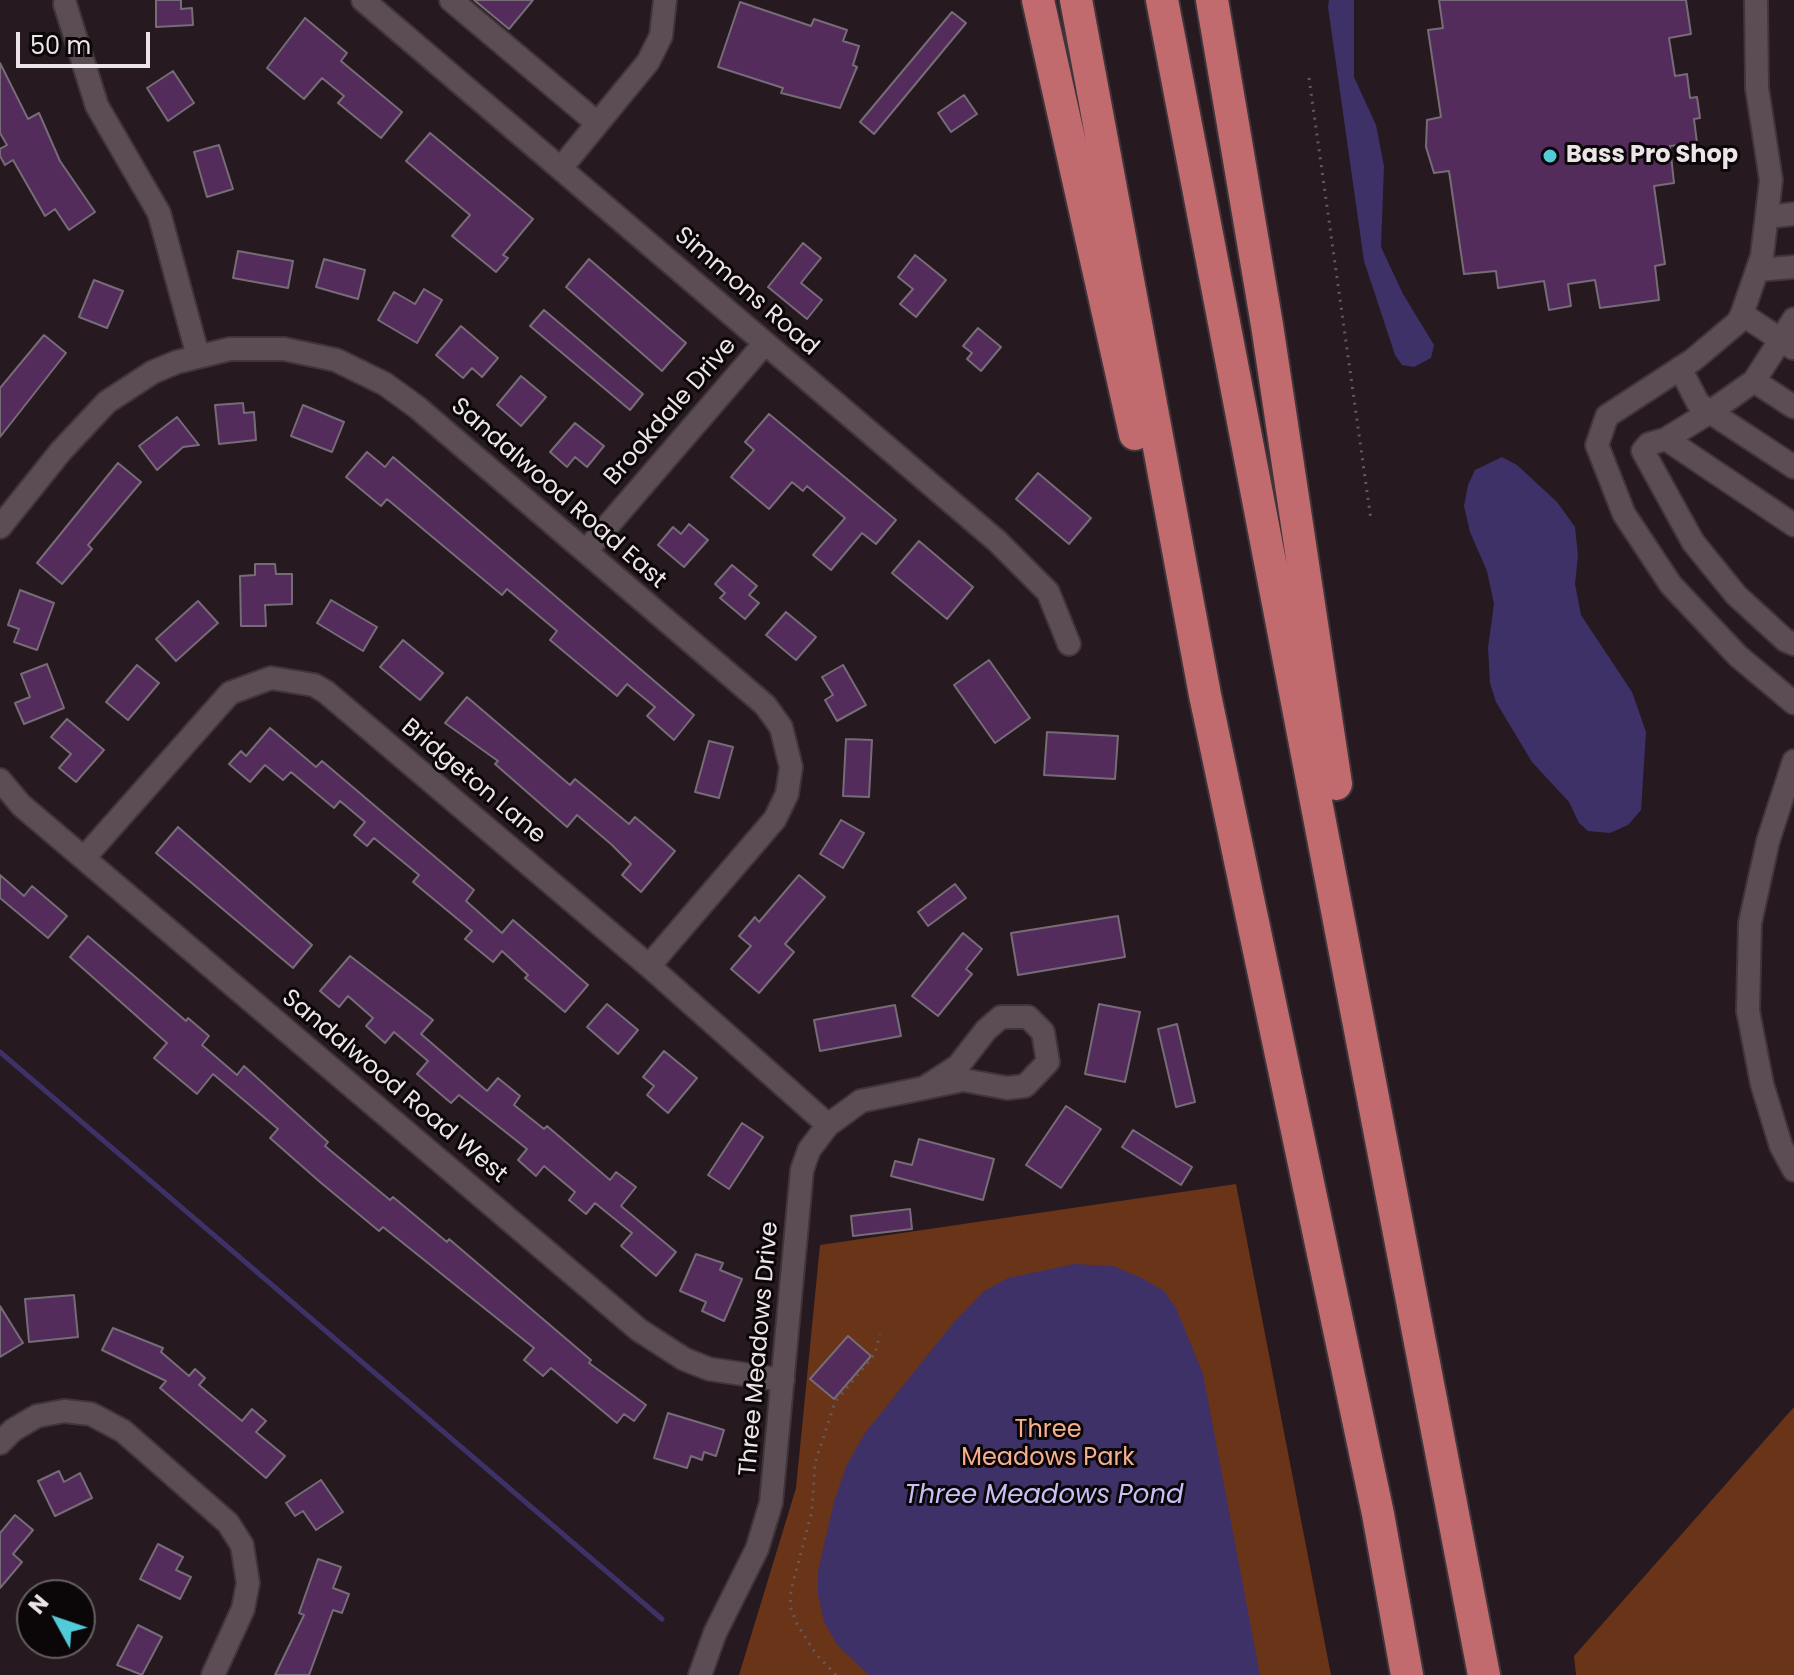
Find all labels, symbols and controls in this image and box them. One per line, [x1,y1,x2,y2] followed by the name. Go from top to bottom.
[20,16,154,66] scale bar
[30,29,91,62] text: 50 m
[1566,142,1738,170] place label: Bass Pro Shop
[1541,147,1559,165] marker: Bass Pro Shop
[668,222,824,362] street label: Simmons Road
[599,332,743,492] street label: Brookdale Drive
[445,393,671,595] street label: Sandalwood Road East
[395,713,551,851] street label: Bridgeton Lane
[275,984,513,1190] street label: Sandalwood Road West
[735,1220,785,1478] street label: Three Meadows Drive
[961,1417,1135,1473] park label: Three Meadows Park
[904,1480,1184,1512] water label: Three Meadows Pond
[16,1579,96,1659] north arrow
[22,1588,56,1621] text: N

